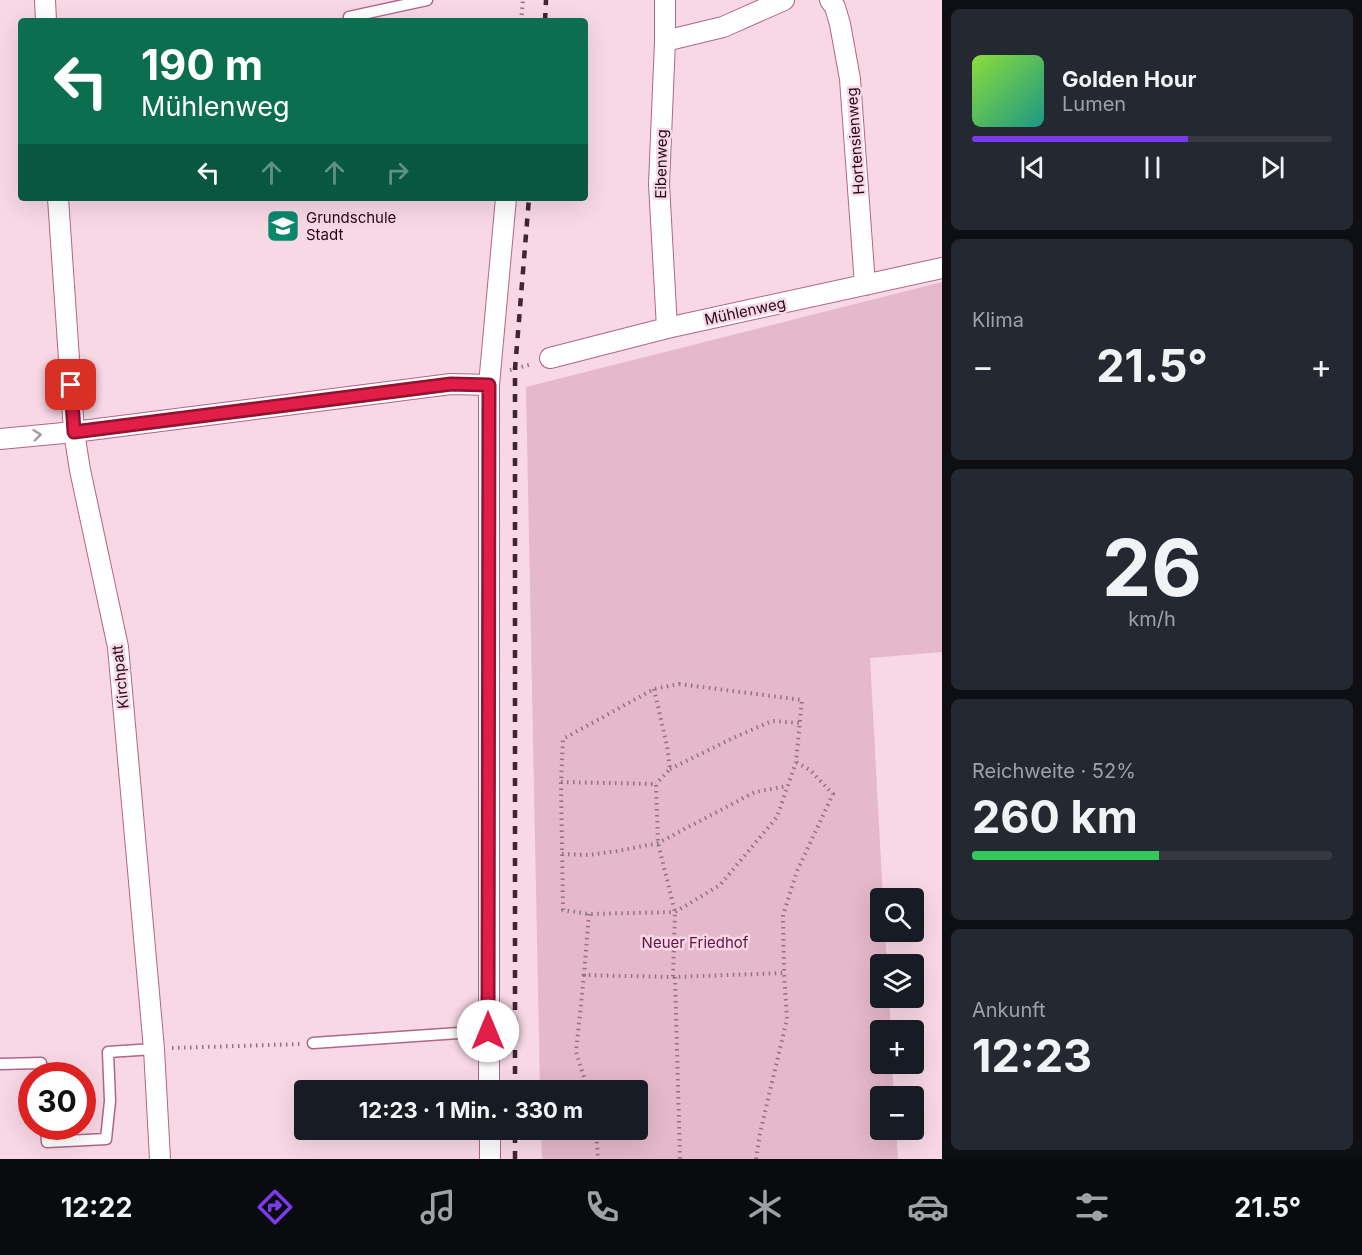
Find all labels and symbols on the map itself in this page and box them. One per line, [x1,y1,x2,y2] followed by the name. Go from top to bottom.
[842,87,868,195] street label: Hortensienweg
[651,129,671,199] street label: Eibenweg
[265,208,301,244] school or university icon: Grundschule Stadt
[306,208,396,244] place label: Grundschule Stadt
[703,293,787,329] street label: Mühlenweg
[45,359,96,410] pin
[33,429,42,442] one-way arrow
[107,644,133,710] street label: Kirchpatt
[642,933,749,952] park label: Neuer Friedhof
[456,999,520,1063] position arrow
[18,1062,96,1140] speed limit sign: 30

